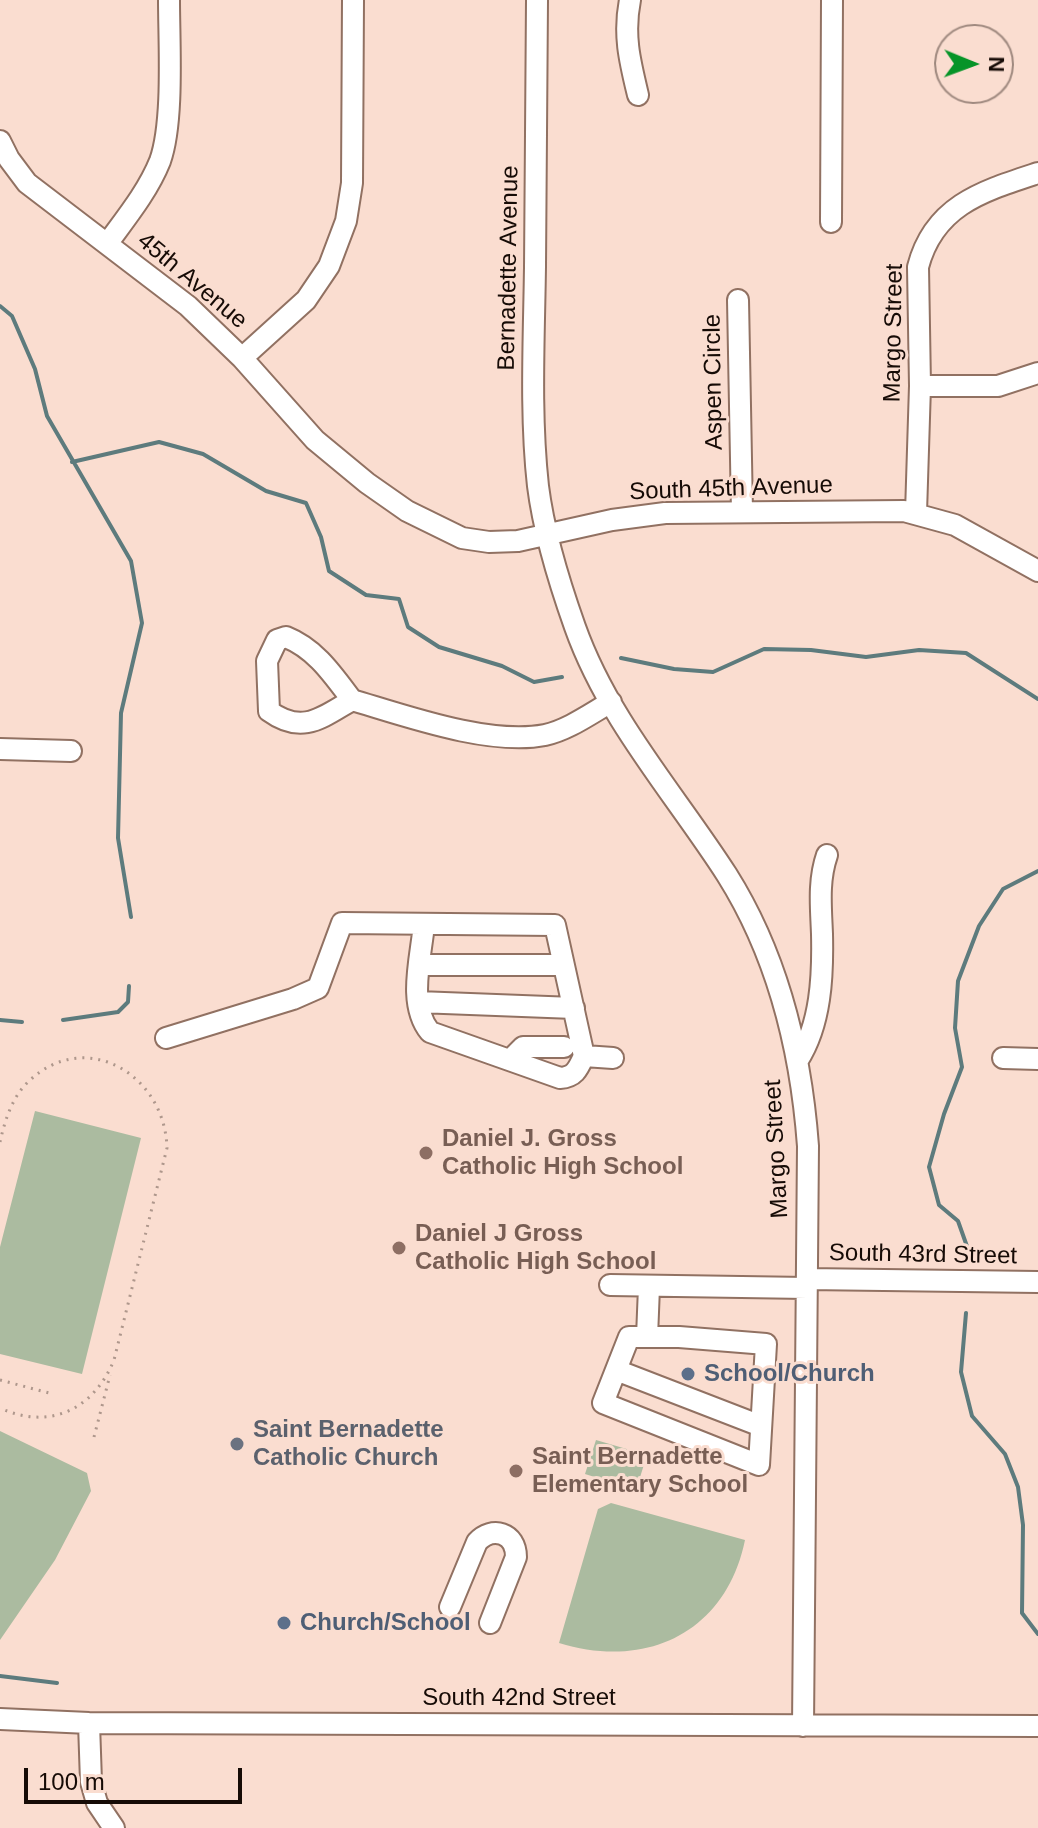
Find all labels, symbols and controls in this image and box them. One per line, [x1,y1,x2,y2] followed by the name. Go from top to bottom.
[934,24,1014,104] north arrow
[984,56,1009,73] text: N
[493,165,525,371] street label: Bernadette Avenue
[131,227,253,335] street label: 45th Avenue
[878,263,910,403] street label: Margo Street
[698,314,730,450] street label: Aspen Circle
[629,471,833,507] street label: South 45th Avenue
[759,1079,795,1219] street label: Margo Street
[442,1125,683,1181] place label: Daniel J. Gross Catholic High School
[417,1144,435,1162] marker: Daniel J. Gross Catholic High School
[415,1220,656,1276] place label: Daniel J Gross Catholic High School
[390,1239,408,1257] marker: Daniel J Gross Catholic High School
[829,1239,1017,1271] street label: South 43rd Street
[704,1360,875,1388] place label: School/Church
[679,1365,697,1383] marker: School/Church
[253,1416,444,1472] place label: Saint Bernadette Catholic Church
[228,1435,246,1453] marker: Saint Bernadette Catholic Church
[532,1443,748,1499] place label: Saint Bernadette Elementary School
[507,1462,525,1480] marker: Saint Bernadette Elementary School
[300,1609,471,1637] place label: Church/School
[275,1614,293,1632] marker: Church/School
[422,1684,616,1712] street label: South 42nd Street
[28,1752,246,1802] scale bar
[38,1768,105,1795] text: 100 m

